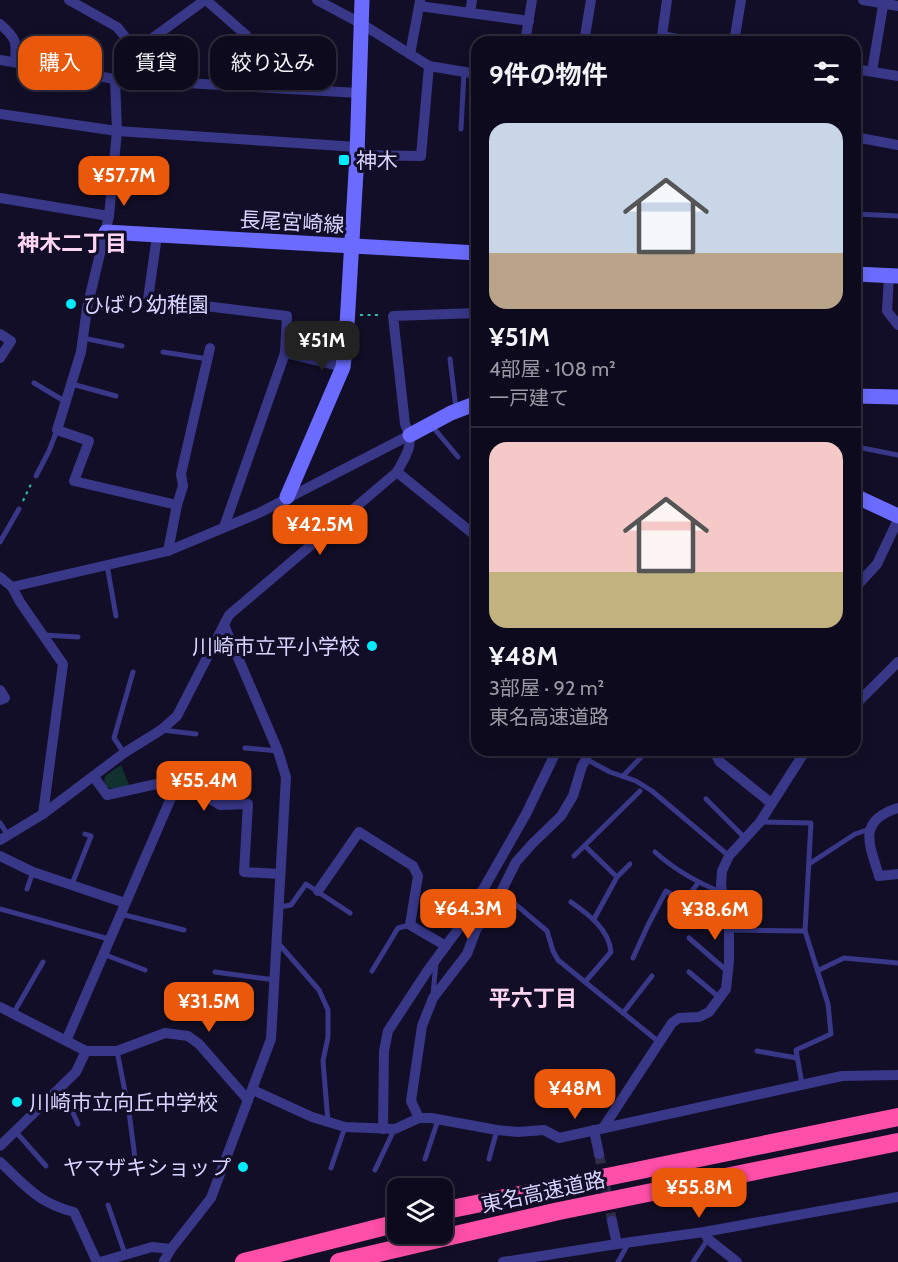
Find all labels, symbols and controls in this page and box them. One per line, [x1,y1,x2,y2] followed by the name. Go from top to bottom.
[18,36,102,90] chip: 購入
[114,36,198,90] chip: 賃貸
[210,36,336,90] chip: 絞り込み
[810,56,843,89] icon: filters
[489,59,608,91] text: 9件の物件
[356,148,398,173] place label: 神木
[337,153,351,167] marker: 神木
[75,156,173,207] pin: ¥57.7M
[612,162,720,270] icon: home
[92,163,156,187] text: ¥57.7M
[239,207,345,237] street label: 長尾宮崎線
[17,230,127,257] district label: 神木二丁目
[83,292,209,317] place label: ひばり幼稚園
[64,297,78,311] marker: ひばり幼稚園
[286,321,358,372] pin: ¥51M
[489,321,550,353] text: ¥51M
[299,328,345,352] text: ¥51M
[489,357,616,381] text: 4部屋 · 108 m²
[489,386,569,410] text: 一戸建て
[612,481,720,589] icon: home
[271,505,369,556] pin: ¥42.5M
[287,512,353,536] text: ¥42.5M
[192,634,360,659] place label: 川崎市立平小学校
[365,639,379,653] marker: 川崎市立平小学校
[489,640,558,672] text: ¥48M
[489,676,604,700] text: 3部屋 · 92 m²
[489,705,609,729] text: 東名高速道路
[155,761,253,812] pin: ¥55.4M
[170,768,238,792] text: ¥55.4M
[419,889,517,940] pin: ¥64.3M
[666,890,764,941] pin: ¥38.6M
[434,896,502,920] text: ¥64.3M
[681,897,749,921] text: ¥38.6M
[160,982,258,1033] pin: ¥31.5M
[489,985,577,1012] district label: 平六丁目
[178,989,240,1013] text: ¥31.5M
[539,1069,611,1120] pin: ¥48M
[548,1076,602,1100] text: ¥48M
[29,1090,218,1115] place label: 川崎市立向丘中学校
[10,1095,24,1109] marker: 川崎市立向丘中学校
[63,1155,231,1180] place label: ヤマザキショップ
[236,1160,250,1174] marker: ヤマザキショップ
[479,1167,607,1217] street label: 東名高速道路
[650,1168,748,1219] pin: ¥55.8M
[666,1175,732,1199] text: ¥55.8M
[387,1178,453,1244] map controls
[387,1178,453,1244] button: layers

